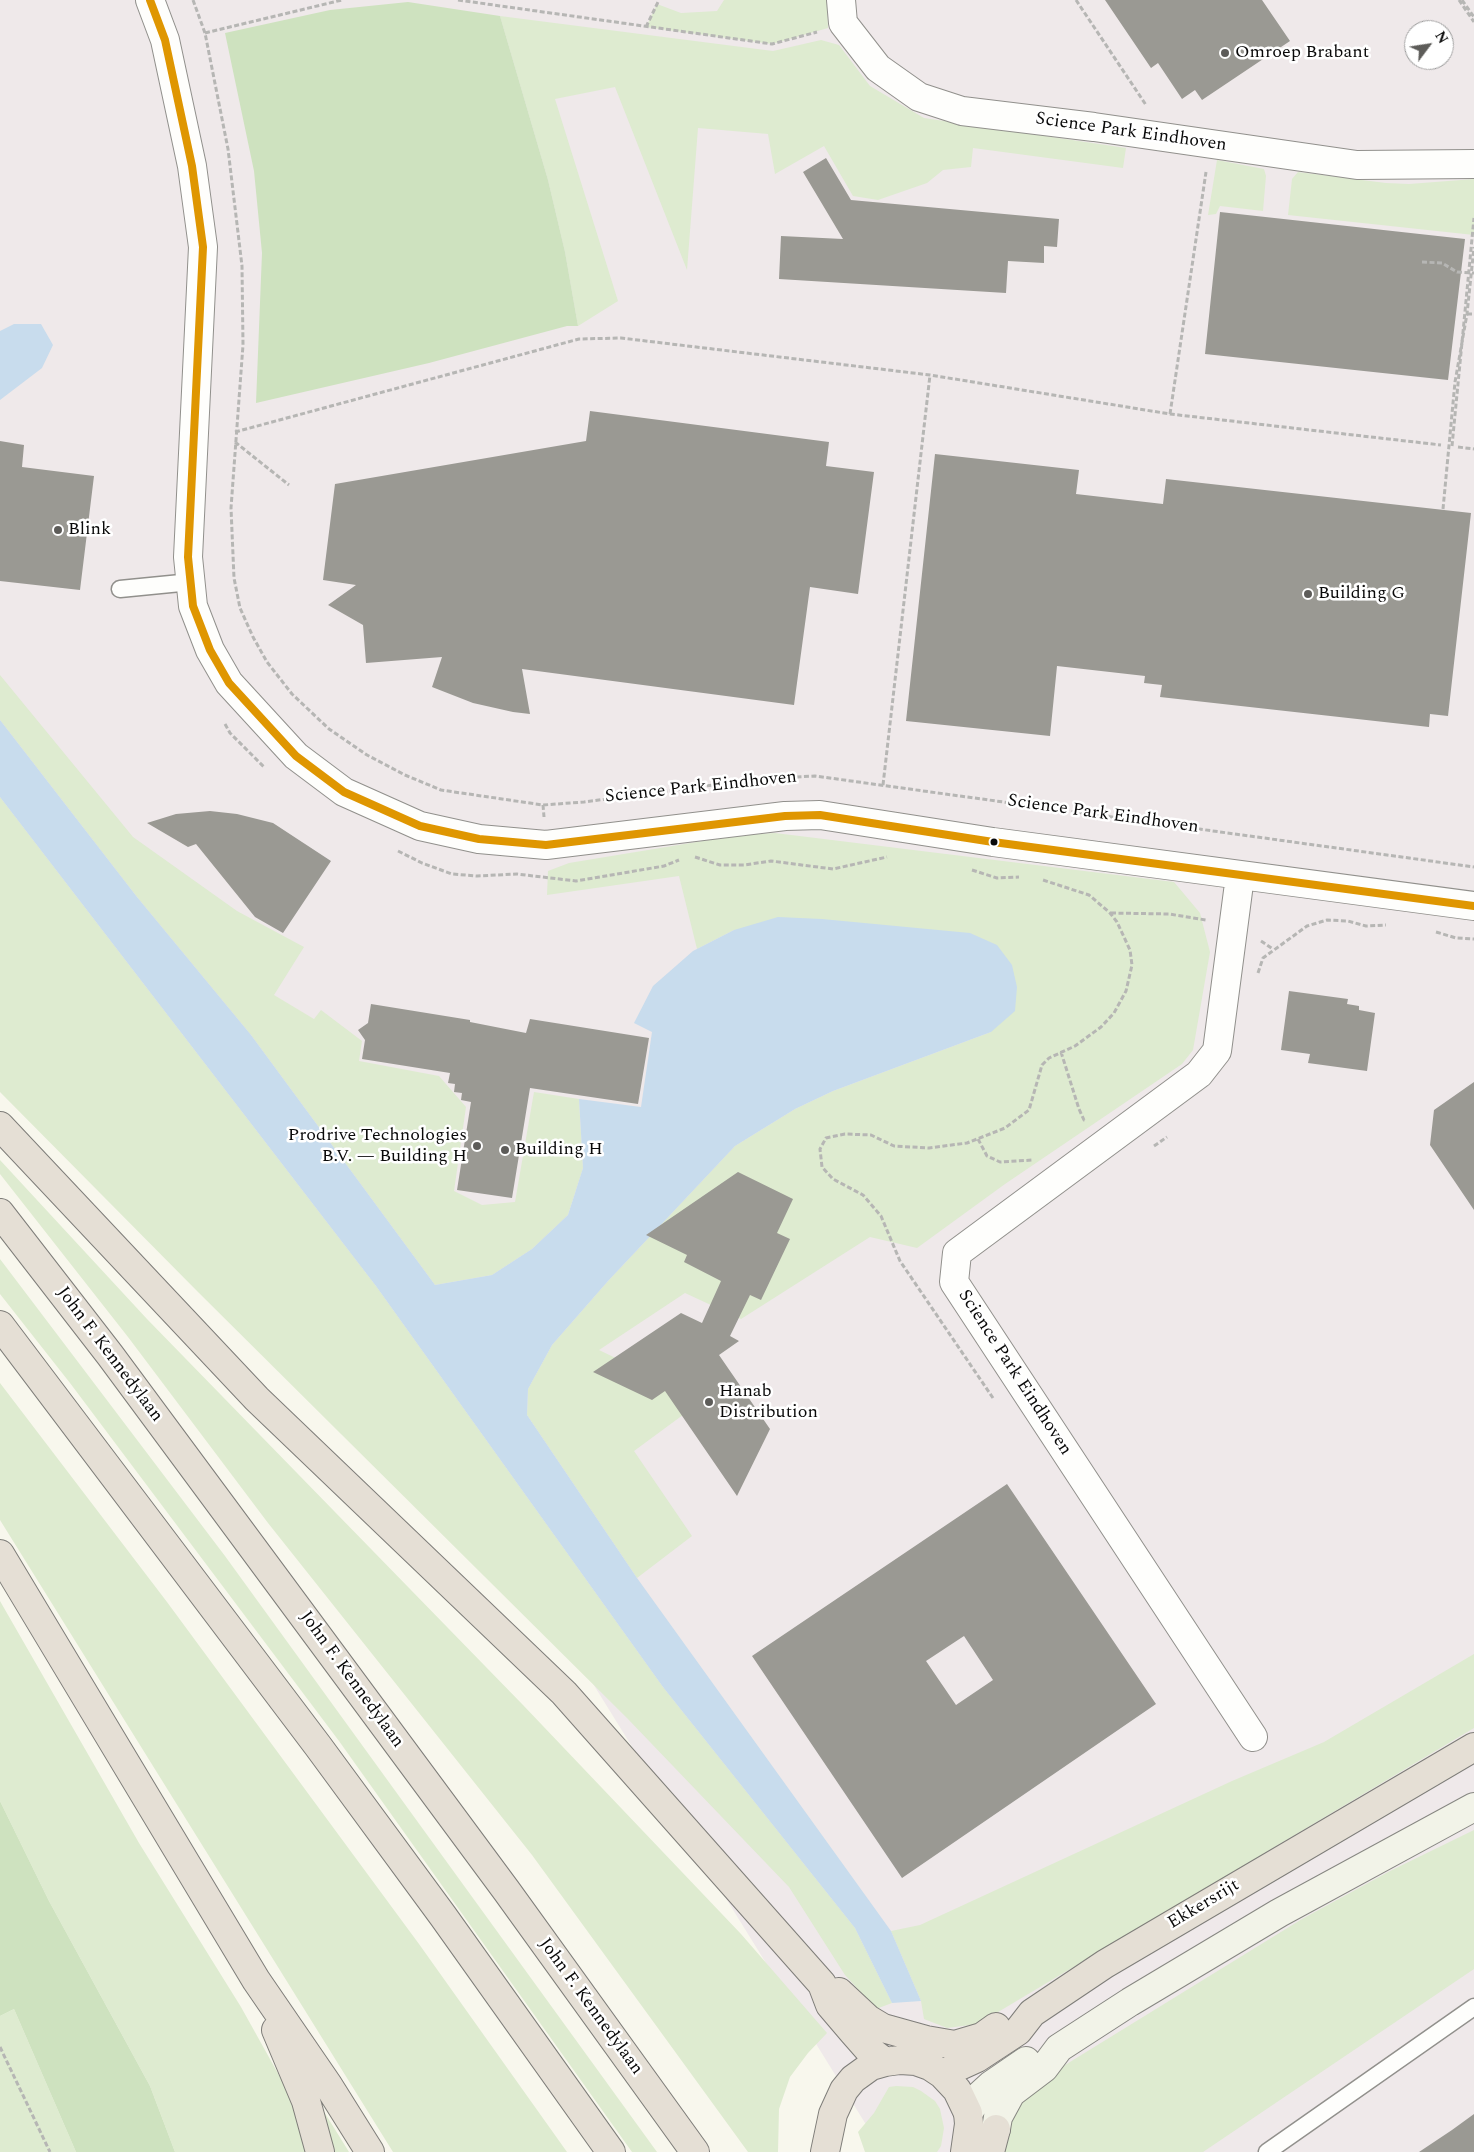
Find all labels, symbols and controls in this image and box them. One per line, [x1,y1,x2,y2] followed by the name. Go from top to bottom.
[1404,20,1454,70] north arrow
[1429,27,1453,48] text: N
[1235,42,1369,64] place label: Omroep Brabant
[1219,47,1231,59] marker: Omroep Brabant
[1034,109,1228,157] street label: Science Park Eindhoven
[68,519,111,541] place label: Blink
[52,524,64,536] marker: Blink
[1318,583,1405,605] place label: Building G
[1302,588,1314,600] marker: Building G
[604,767,798,809] street label: Science Park Eindhoven
[1006,791,1200,839] street label: Science Park Eindhoven
[989,837,999,847] unlabelled marker
[288,1125,467,1168] place label: Prodrive Technologies B.V. — Building H
[515,1139,603,1161] place label: Building H
[471,1140,483,1152] marker: Prodrive Technologies B.V. — Building H
[499,1144,511,1156] marker: Building H
[51,1283,167,1427] street label: John F. Kennedylaan
[952,1286,1076,1460] street label: Science Park Eindhoven
[719,1381,818,1424] place label: Hanab Distribution
[703,1396,715,1408] marker: Hanab Distribution
[294,1607,408,1753] street label: John F. Kennedylaan
[1164,1875,1244,1935] street label: Ekkersrijt
[533,1934,647,2080] street label: John F. Kennedylaan

